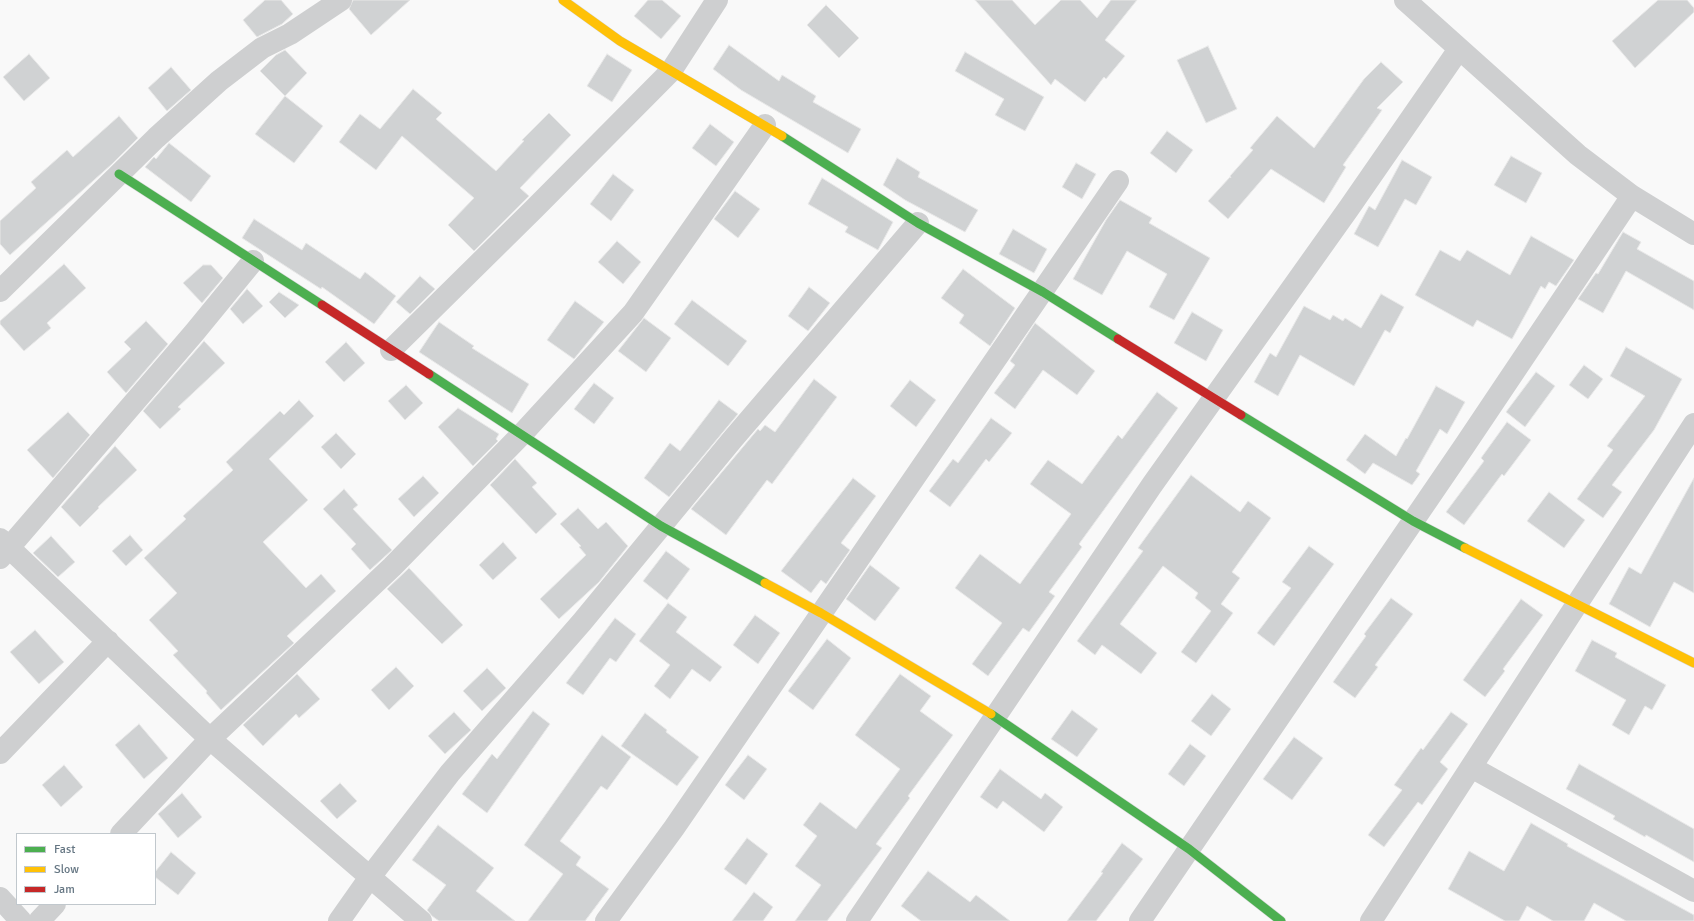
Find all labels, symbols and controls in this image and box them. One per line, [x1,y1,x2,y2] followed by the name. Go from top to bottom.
[16,833,156,905] legend
[54,842,75,857] text: Fast
[54,862,79,877] text: Slow
[54,882,75,897] text: Jam

